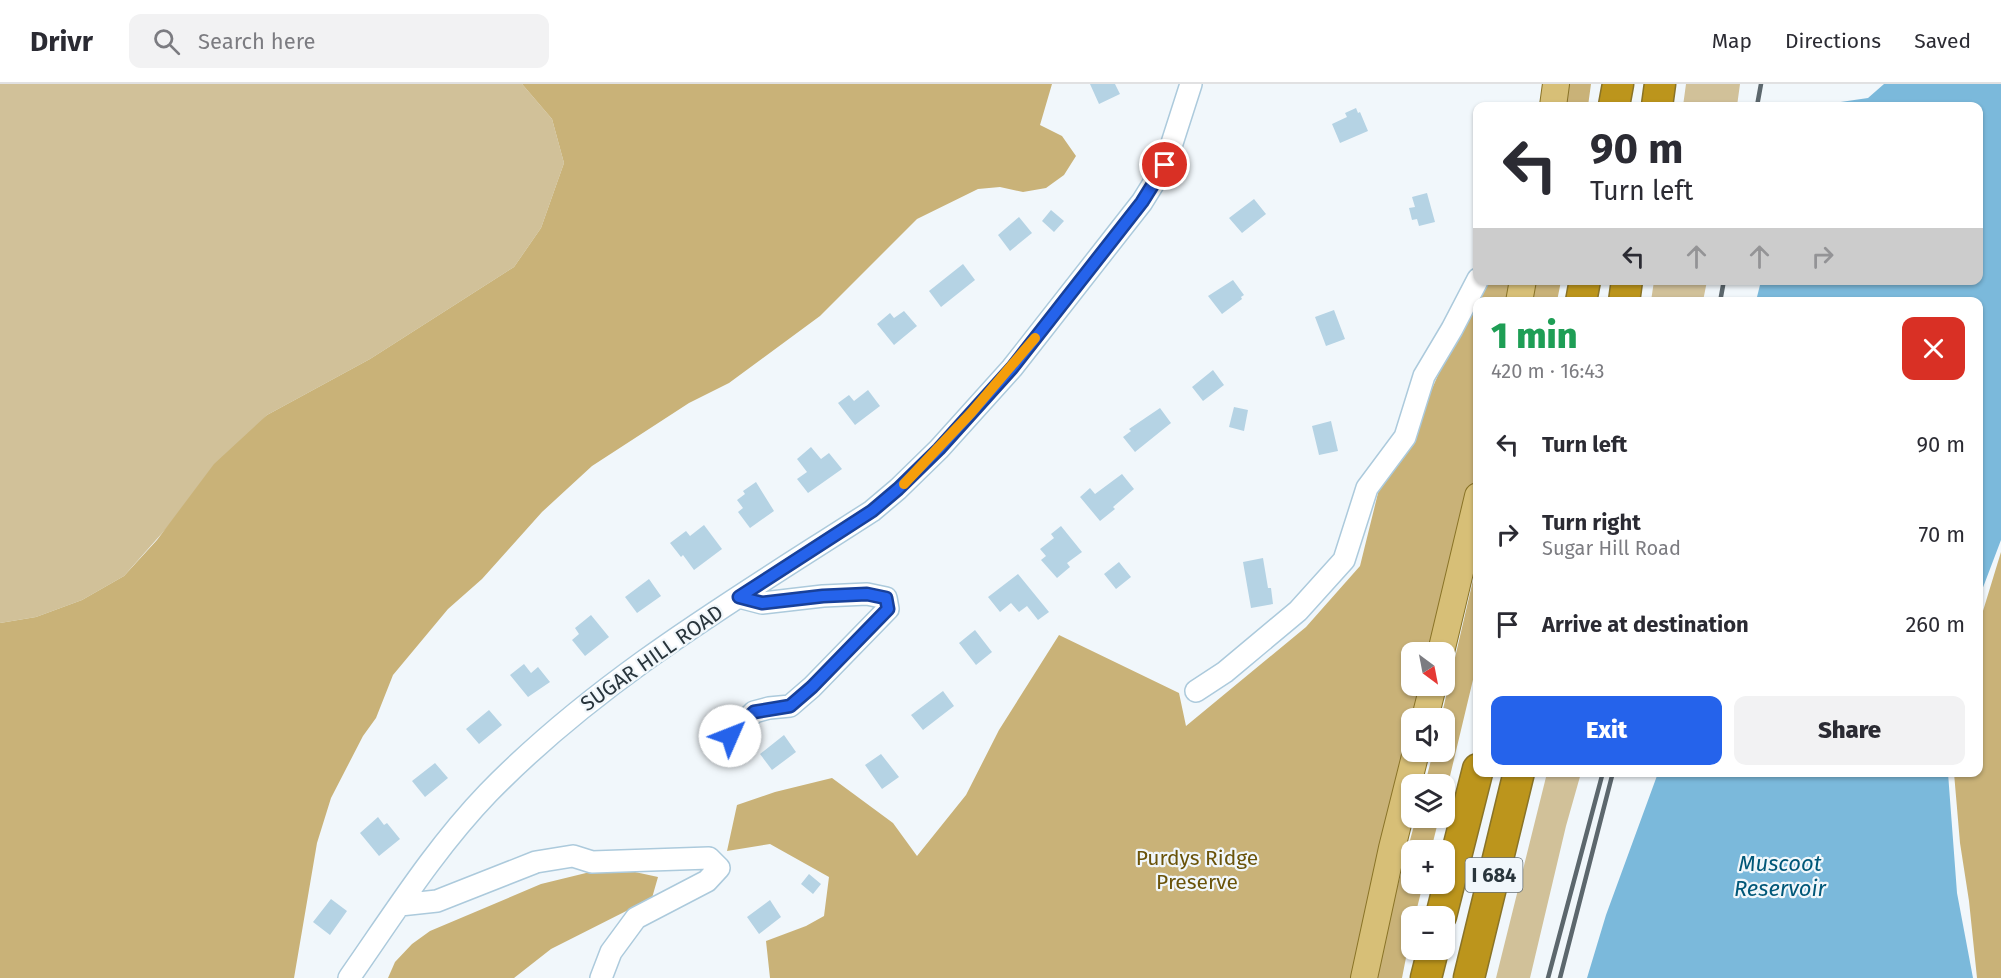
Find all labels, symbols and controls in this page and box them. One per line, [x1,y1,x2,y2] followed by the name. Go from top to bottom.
[129,14,549,68] search box
[30,25,93,58] text: Drivr
[150,25,183,58] icon: search
[198,28,315,55] text: Search here
[1712,28,1752,54] text: Map
[1785,28,1881,54] text: Directions
[1914,28,1971,54] text: Saved
[1590,124,1684,174] text: 90 m
[1491,126,1569,204] icon: left
[1139,139,1190,190] pin
[1148,148,1181,181] icon: arrive
[1590,175,1693,207] text: Turn left
[1617,240,1650,273] icon: left
[1680,240,1713,273] icon: ahead
[1743,240,1776,273] icon: ahead
[1806,240,1839,273] icon: right
[1491,314,1577,358] text: 1 min
[1902,317,1965,380] button: close
[1491,359,1604,383] text: 420 m · 16:43
[1491,428,1524,461] icon: left
[1542,431,1627,458] text: Turn left
[1916,431,1965,458] text: 90 m
[1542,509,1641,536] text: Turn right
[1491,518,1524,551] icon: right
[1919,521,1965,548] text: 70 m
[1542,536,1681,560] text: Sugar Hill Road
[576,599,728,717] street label: SUGAR HILL ROAD
[1491,608,1524,641] icon: arrive
[1542,611,1749,638] text: Arrive at destination
[1905,611,1965,638] text: 260 m
[1401,642,1455,696] north arrow
[1401,642,1455,960] map controls
[1491,696,1722,765] button: Exit
[1734,696,1965,765] button: Share
[698,704,762,768] position arrow
[1401,708,1455,762] button: sound
[1401,774,1455,828] button: layers
[1401,840,1455,894] button: +
[1136,845,1258,895] park label: Purdys Ridge Preserve
[1734,850,1827,902] water label: Muscoot Reservoir
[1466,858,1522,892] road number: I 684
[1401,906,1455,960] button: −

